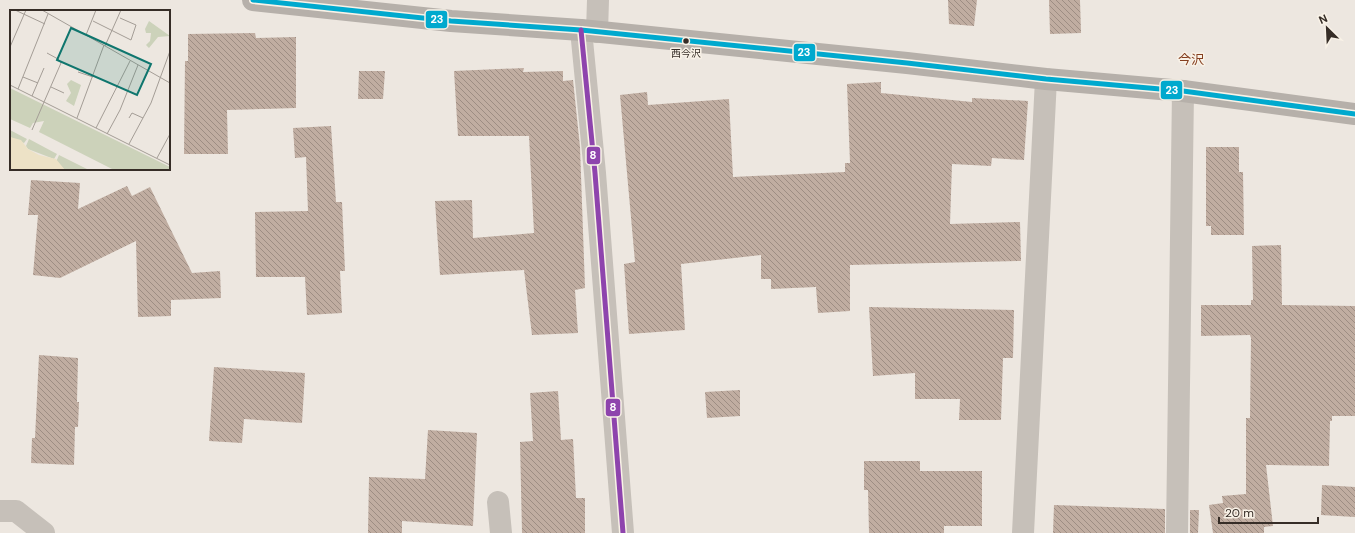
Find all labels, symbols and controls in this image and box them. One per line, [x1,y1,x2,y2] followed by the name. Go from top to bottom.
[1307,8,1347,48] north arrow
[10,10,170,170] inset map
[425,10,448,29] line badge: 23
[1316,11,1329,27] text: N
[431,12,443,26] text: 23
[681,36,691,46] marker: 西今沢
[793,43,816,62] line badge: 23
[798,45,810,59] text: 23
[671,47,701,60] place label: 西今沢
[1178,51,1204,68] district label: 今沢
[1160,80,1183,100] line badge: 23
[1166,83,1178,97] text: 23
[586,146,601,165] line badge: 8
[590,148,597,162] text: 8
[605,398,621,417] line badge: 8
[610,400,617,414] text: 8
[1219,499,1318,525] scale bar
[1225,505,1254,521] text: 20 m

